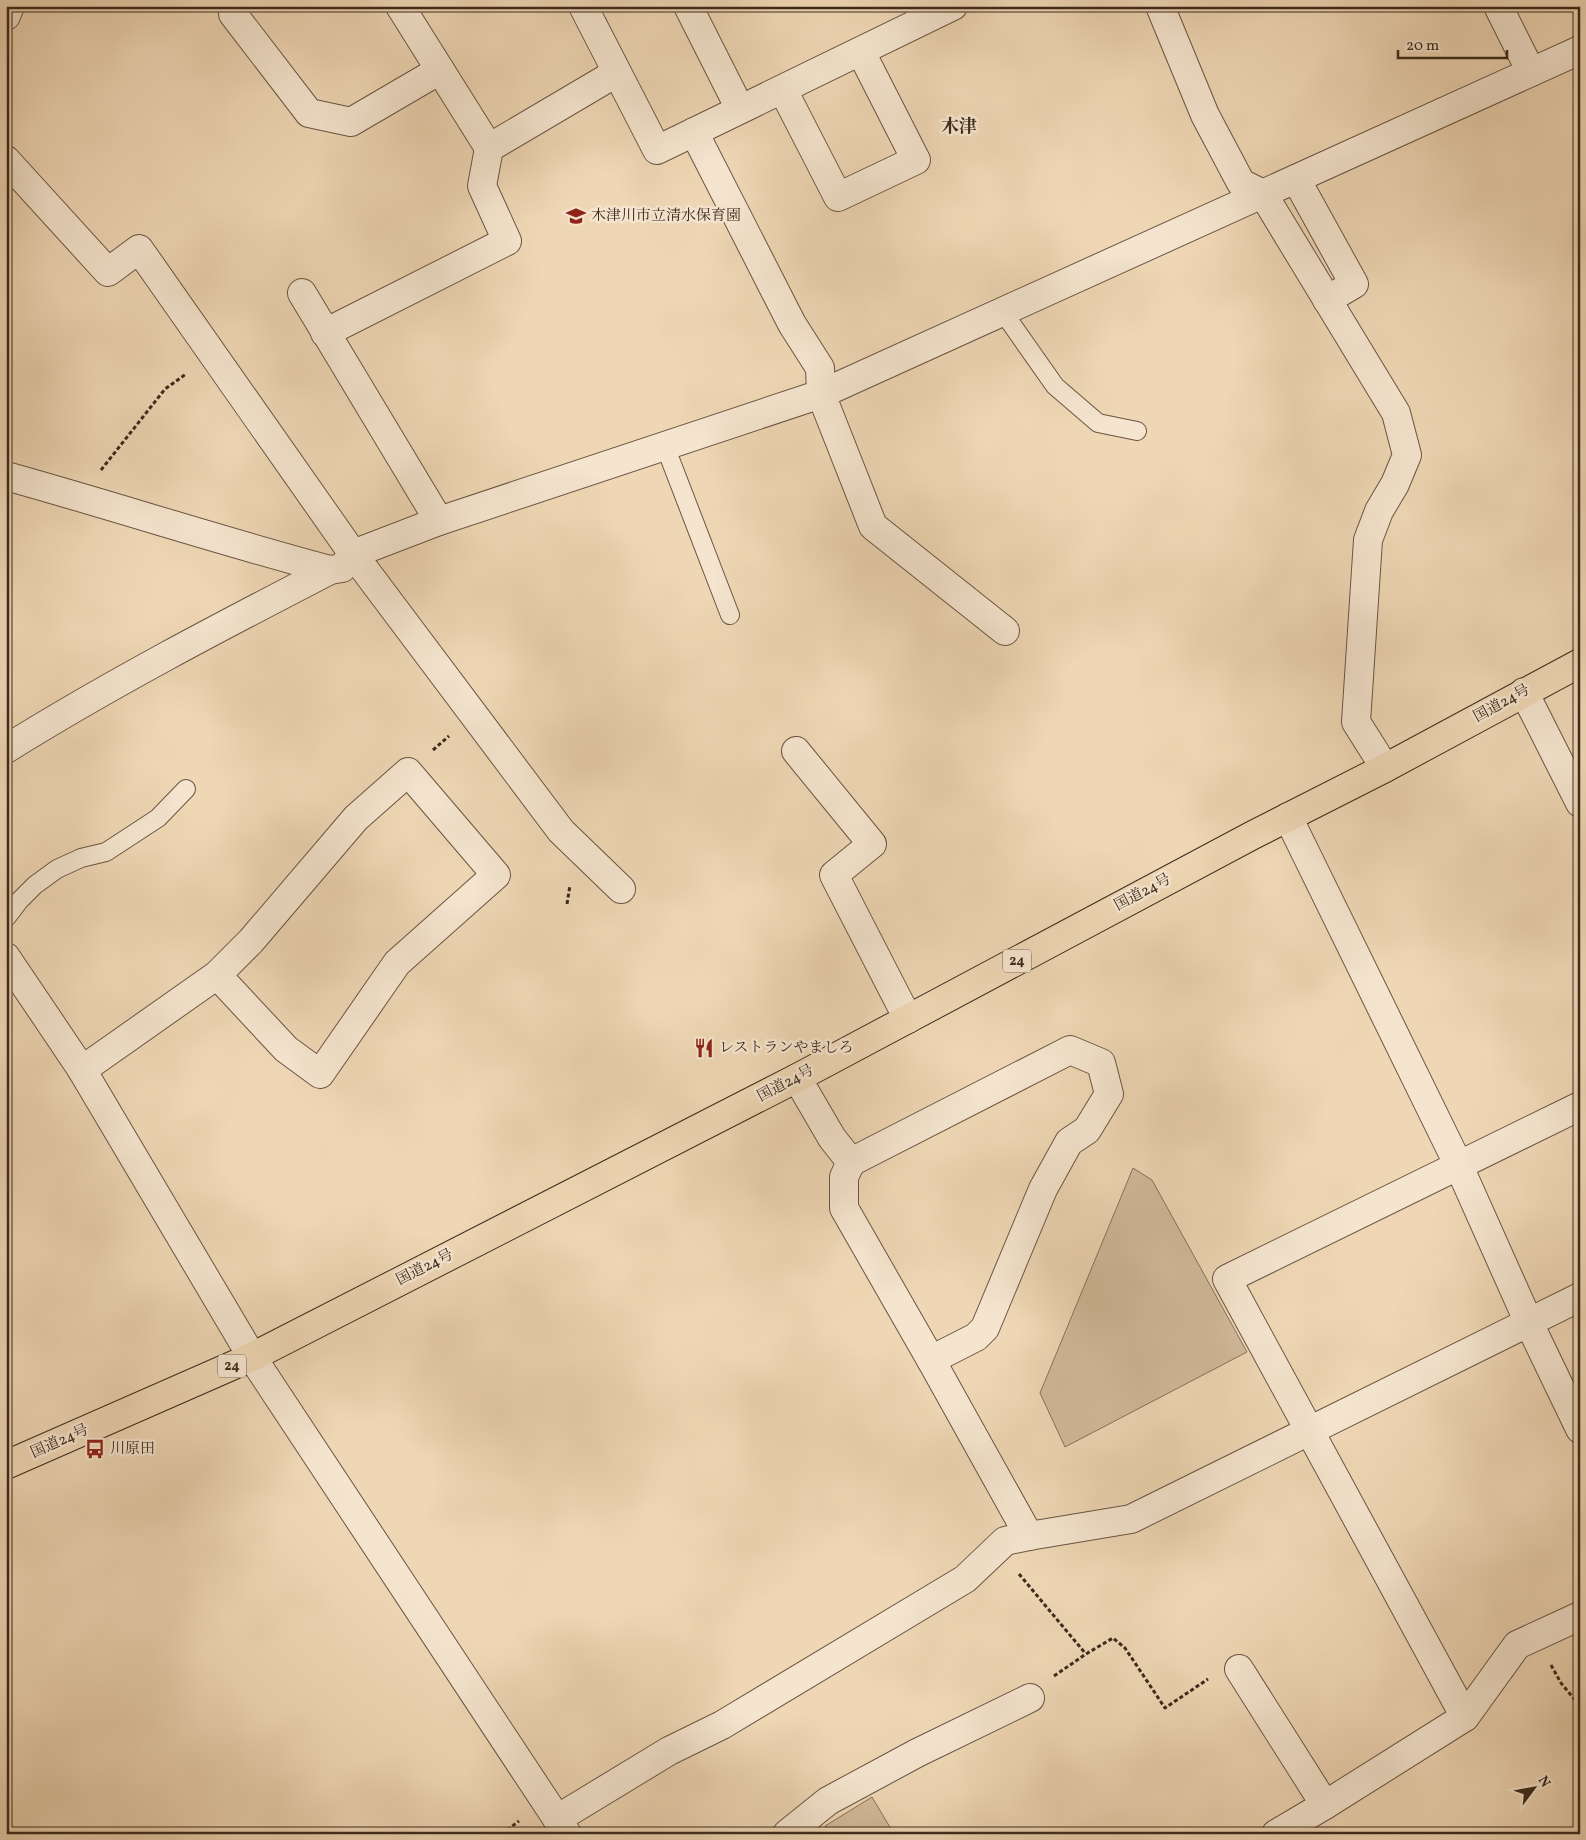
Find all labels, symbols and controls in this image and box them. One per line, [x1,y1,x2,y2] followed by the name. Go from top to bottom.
[1398,28,1507,60] scale bar
[1406,36,1439,57] text: 20 m
[941,115,977,140] district label: 木津
[565,205,587,227] school or university icon: 木津川市立清水保育園
[591,206,741,227] place label: 木津川市立清水保育園
[1470,680,1534,728] street label: 国道24号
[1111,869,1175,917] street label: 国道24号
[1003,949,1031,972] road number: 24
[693,1037,715,1059] restaurant icon: レストランやましろ
[719,1038,854,1059] place label: レストランやましろ
[754,1060,818,1108] street label: 国道24号
[393,1245,457,1291] street label: 国道24号
[218,1354,246,1378] road number: 24
[28,1420,92,1464] street label: 国道24号
[84,1438,106,1460] bus stop icon: 川原田
[110,1439,155,1460] place label: 川原田
[1508,1762,1558,1812] north arrow
[1533,1773,1555,1791] text: N

